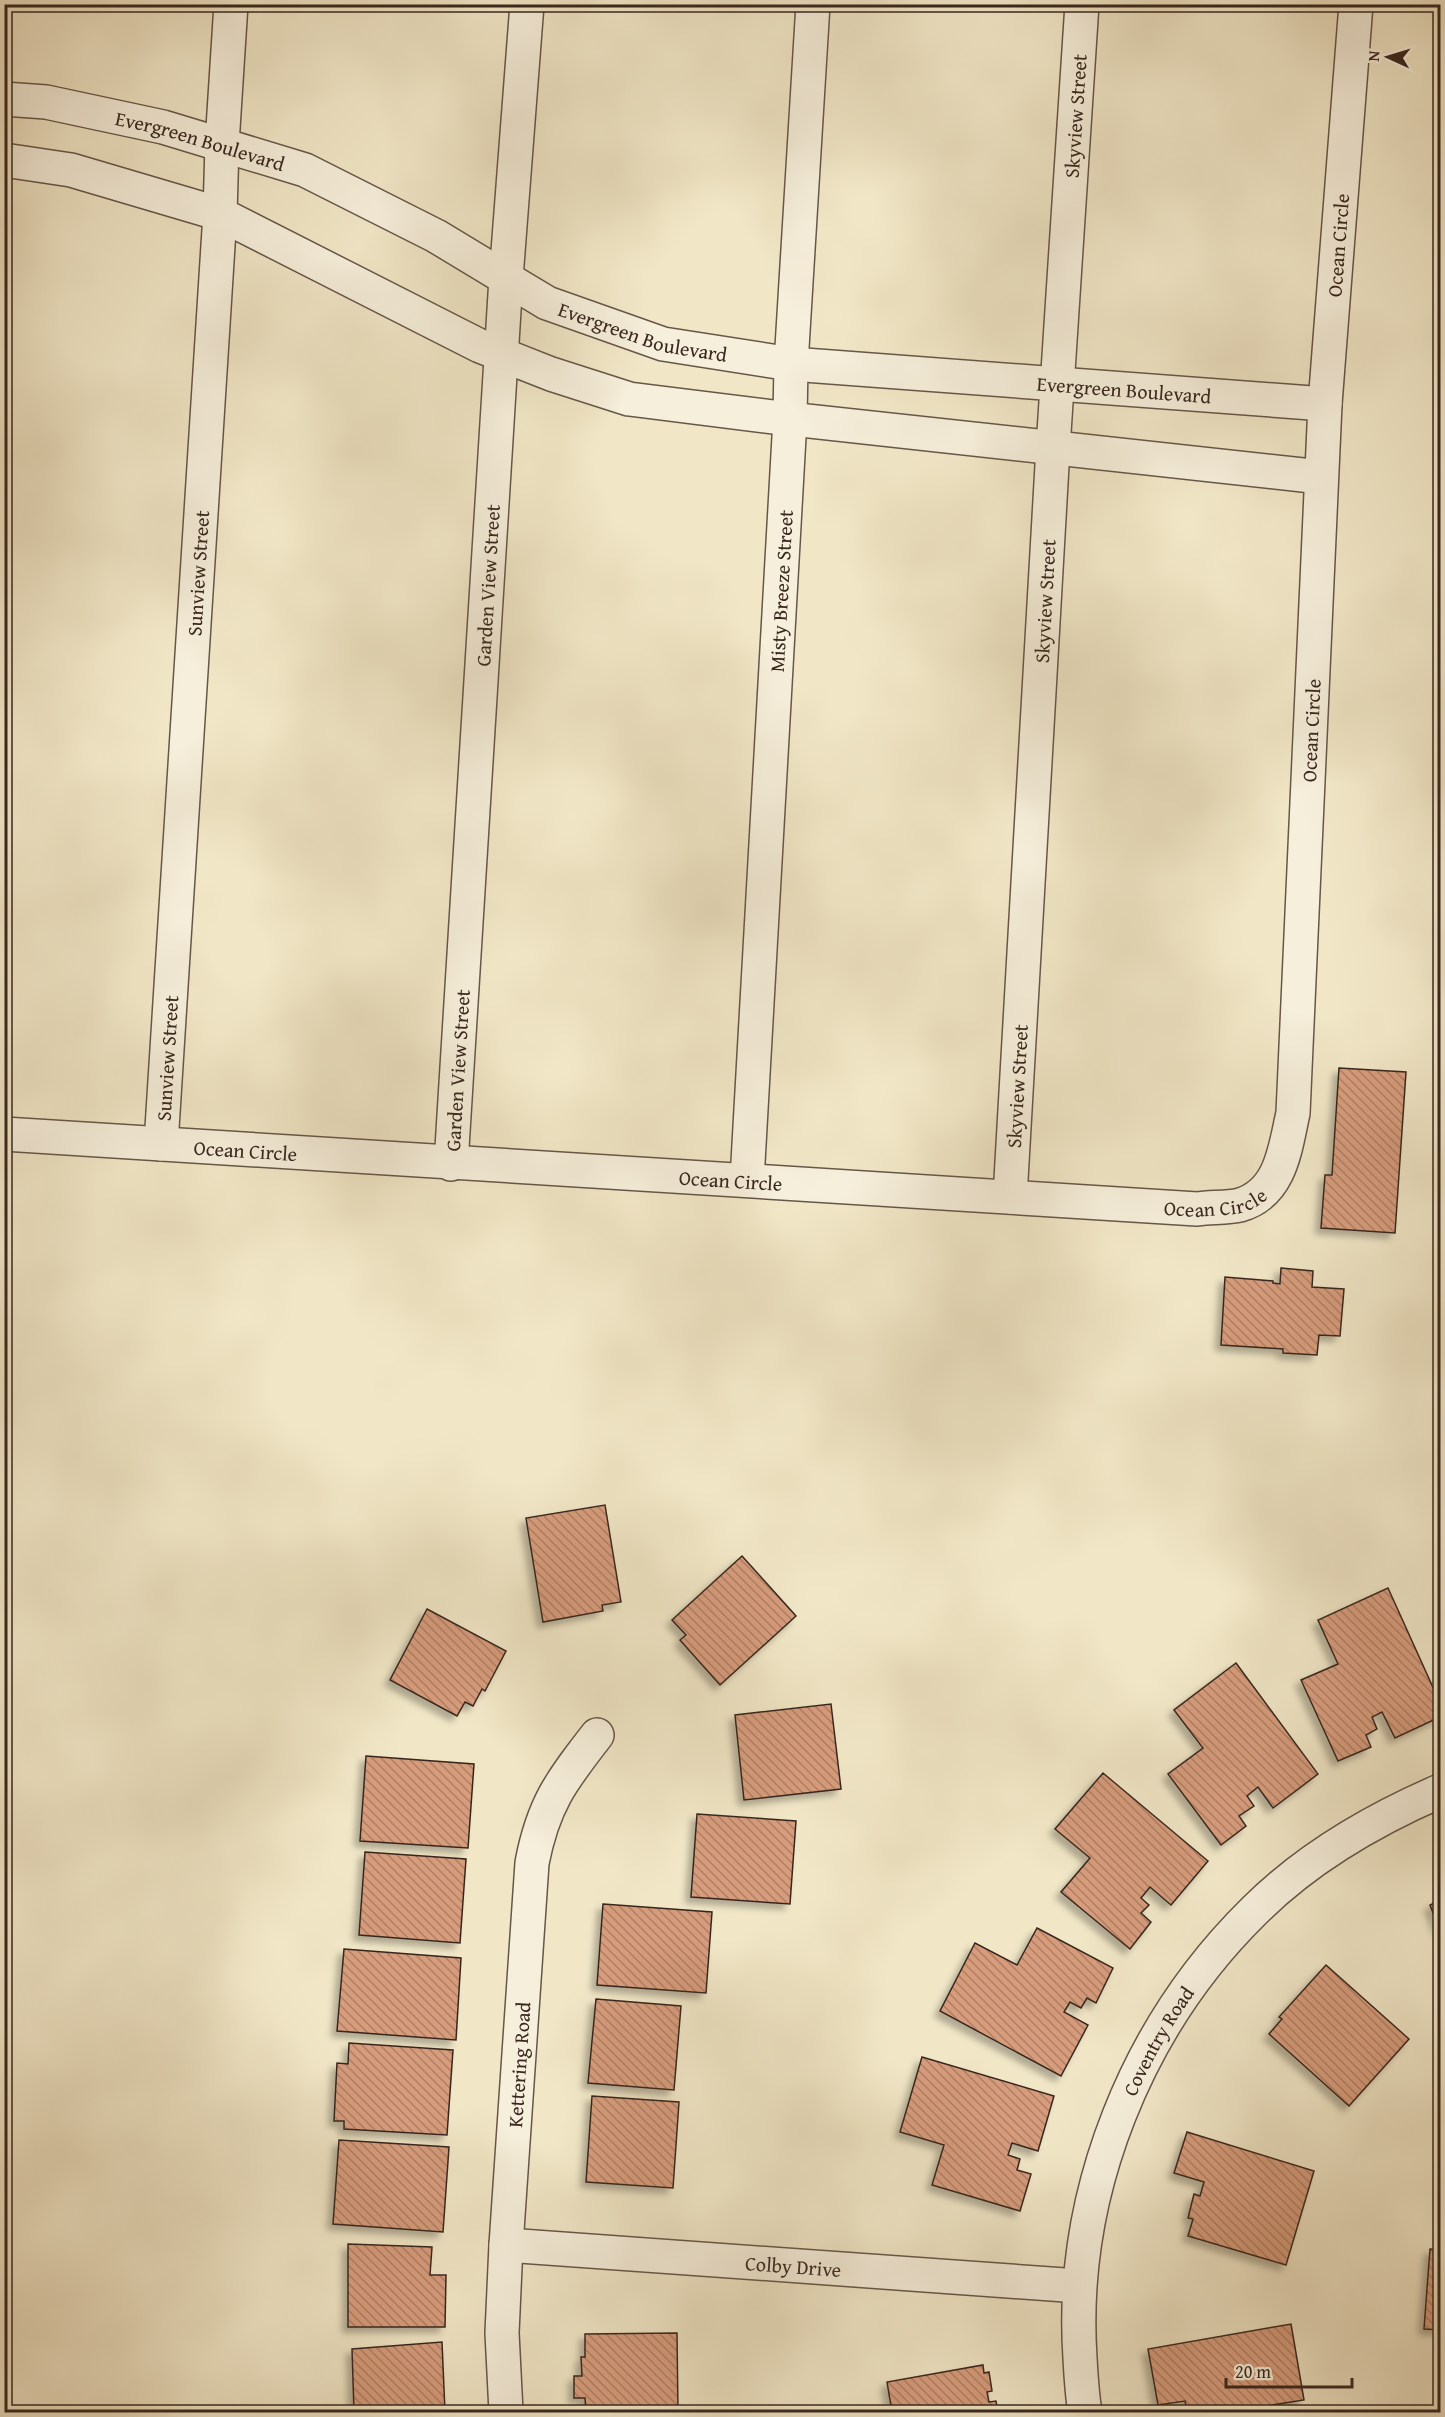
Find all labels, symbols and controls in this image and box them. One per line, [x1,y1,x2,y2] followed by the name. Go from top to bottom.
[1358,27,1418,87] north arrow
[1361,49,1385,62] text: N
[1056,53,1093,179] street label: Skyview Street
[113,103,289,178] street label: Evergreen Boulevard
[1319,192,1356,298] street label: Ocean Circle
[555,294,730,368] street label: Evergreen Boulevard
[1036,368,1213,410] street label: Evergreen Boulevard
[467,503,506,667] street label: Garden View Street
[179,509,216,637] street label: Sunview Street
[761,509,799,673] street label: Misty Breeze Street
[1026,538,1062,664] street label: Skyview Street
[1293,678,1327,783] street label: Ocean Circle
[437,988,476,1152] street label: Garden View Street
[148,994,185,1122] street label: Sunview Street
[998,1023,1034,1149] street label: Skyview Street
[193,1132,298,1168] street label: Ocean Circle
[678,1162,783,1197] street label: Ocean Circle
[1163,1180,1273,1224] street label: Ocean Circle
[1115,1980,1200,2100] street label: Coventry Road
[500,2000,537,2128] street label: Kettering Road
[744,2248,842,2283] street label: Colby Drive
[1226,2351,1352,2389] scale bar
[1235,2358,1271,2385] text: 20 m

